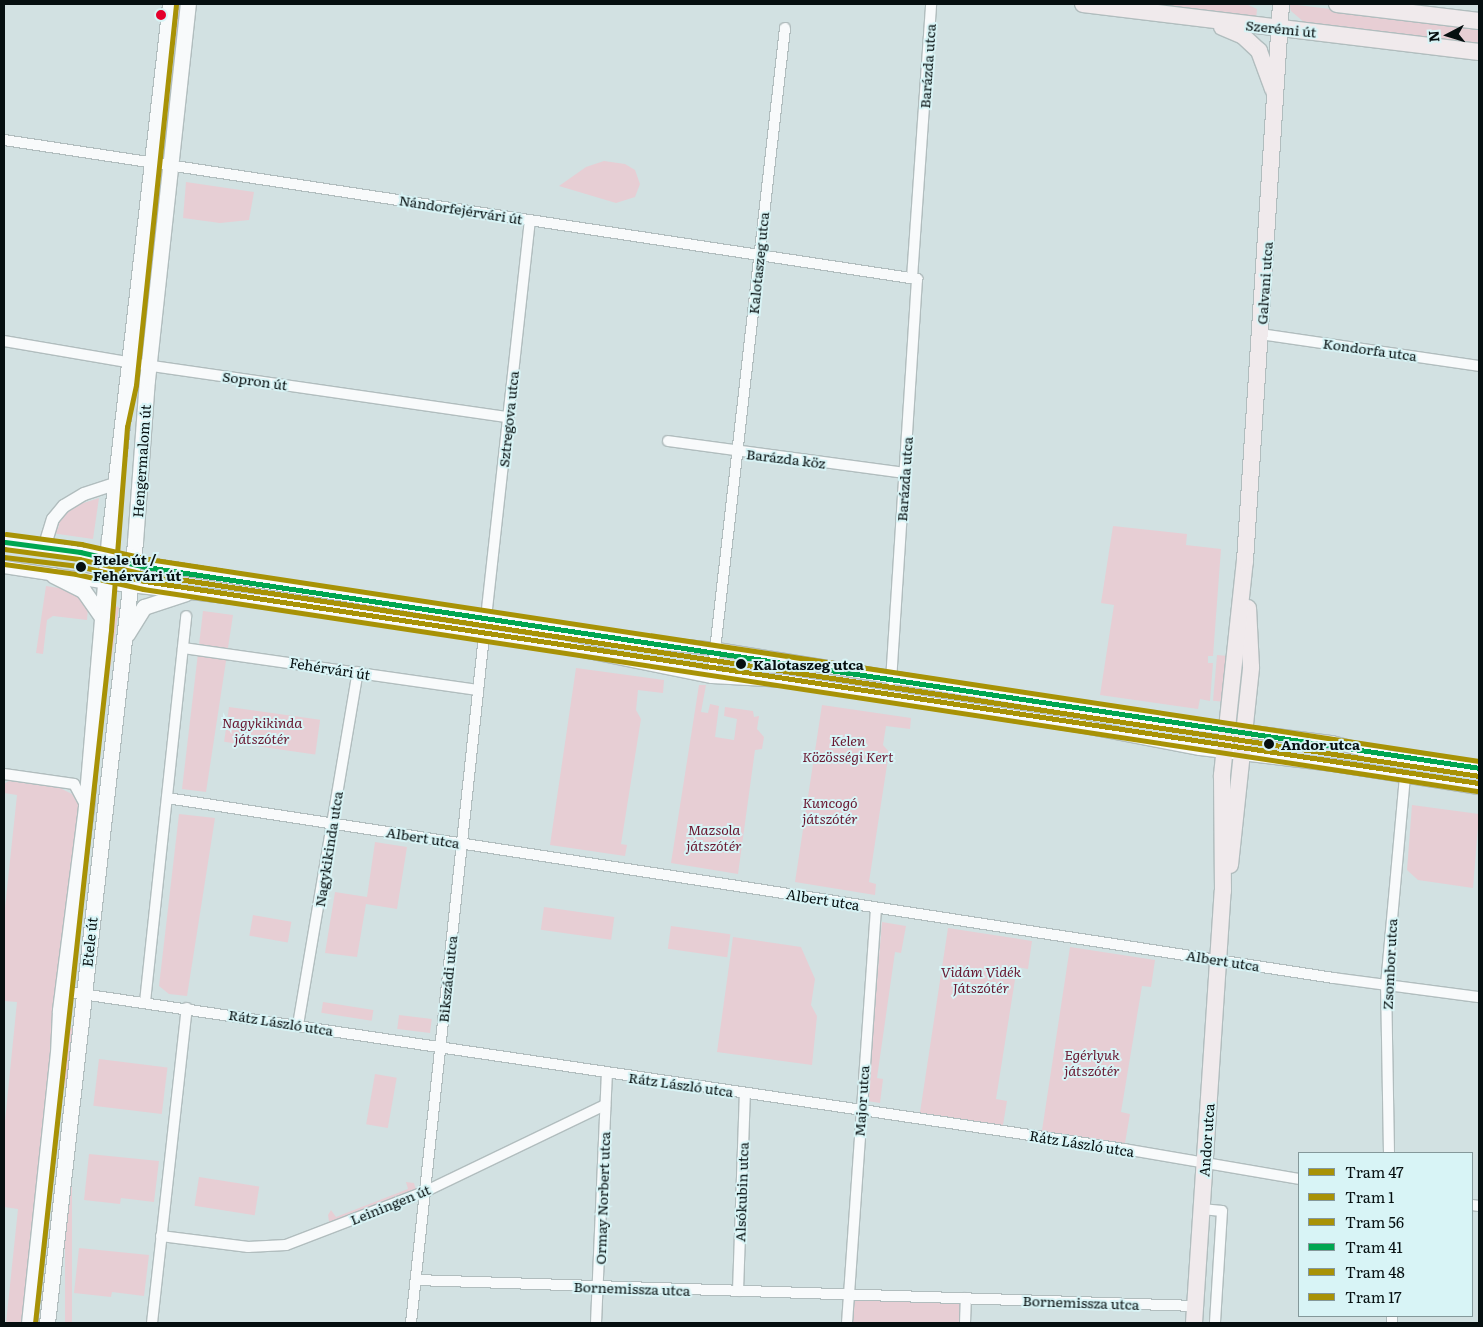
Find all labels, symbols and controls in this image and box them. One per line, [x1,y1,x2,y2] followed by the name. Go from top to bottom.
[156,10,166,20] unlabelled marker
[1423,10,1473,60] north arrow
[1245,16,1317,40] street label: Szerémi út
[916,23,938,109] street label: Barázda utca
[1423,30,1444,43] text: N
[398,191,524,227] street label: Nándorfejérvári út
[744,211,772,315] street label: Kalotaszeg utca
[1253,241,1275,325] street label: Galvani utca
[1322,334,1418,364] street label: Kondorfa utca
[221,367,289,393] street label: Sopron út
[495,370,521,468] street label: Sztregova utca
[129,404,153,518] street label: Hengermalom út
[893,436,915,522] street label: Barázda utca
[745,445,827,471] street label: Barázda köz
[93,551,181,584] place label: Etele út / Fehérvári út
[73,559,89,575] marker: Etele út / Fehérvári út
[288,653,372,683] street label: Fehérvári út
[733,656,749,672] marker: Kalotaszeg utca
[753,656,864,672] place label: Kalotaszeg utca
[222,714,302,746] park label: Nagykikinda játszótér
[802,732,894,764] park label: Kelen Közösségi Kert
[1261,736,1277,752] marker: Andor utca
[1281,736,1360,752] place label: Andor utca
[311,790,345,908] street label: Nagykikinda utca
[802,794,858,826] park label: Kuncogó játszótér
[686,821,742,854] park label: Mazsola játszótér
[385,823,461,851] street label: Albert utca
[785,885,861,913] street label: Albert utca
[78,916,100,968] street label: Etele út
[1378,918,1400,1010] street label: Zsombor utca
[434,935,460,1023] street label: Bikszádi utca
[1185,946,1261,974] street label: Albert utca
[941,963,1021,996] park label: Vidám Vidék Játszótér
[227,1005,335,1039] street label: Rátz László utca
[1064,1046,1120,1078] park label: Egérlyuk játszótér
[850,1065,872,1137] street label: Major utca
[627,1068,735,1100] street label: Rátz László utca
[1195,1103,1217,1177] street label: Andor utca
[1028,1126,1136,1160] street label: Rátz László utca
[591,1131,613,1265] street label: Ormay Norbert utca
[731,1142,751,1242] street label: Alsókubin utca
[1298,1152,1473,1317] legend
[1345,1160,1404,1183] text: Tram 47
[347,1180,433,1228] street label: Leiningen út
[1345,1185,1394,1208] text: Tram 1
[1345,1210,1404,1233] text: Tram 56
[1345,1235,1403,1258] text: Tram 41
[1345,1260,1405,1283] text: Tram 48
[573,1278,691,1298] street label: Bornemissza utca
[1345,1285,1402,1308] text: Tram 17
[1022,1292,1140,1312] street label: Bornemissza utca

